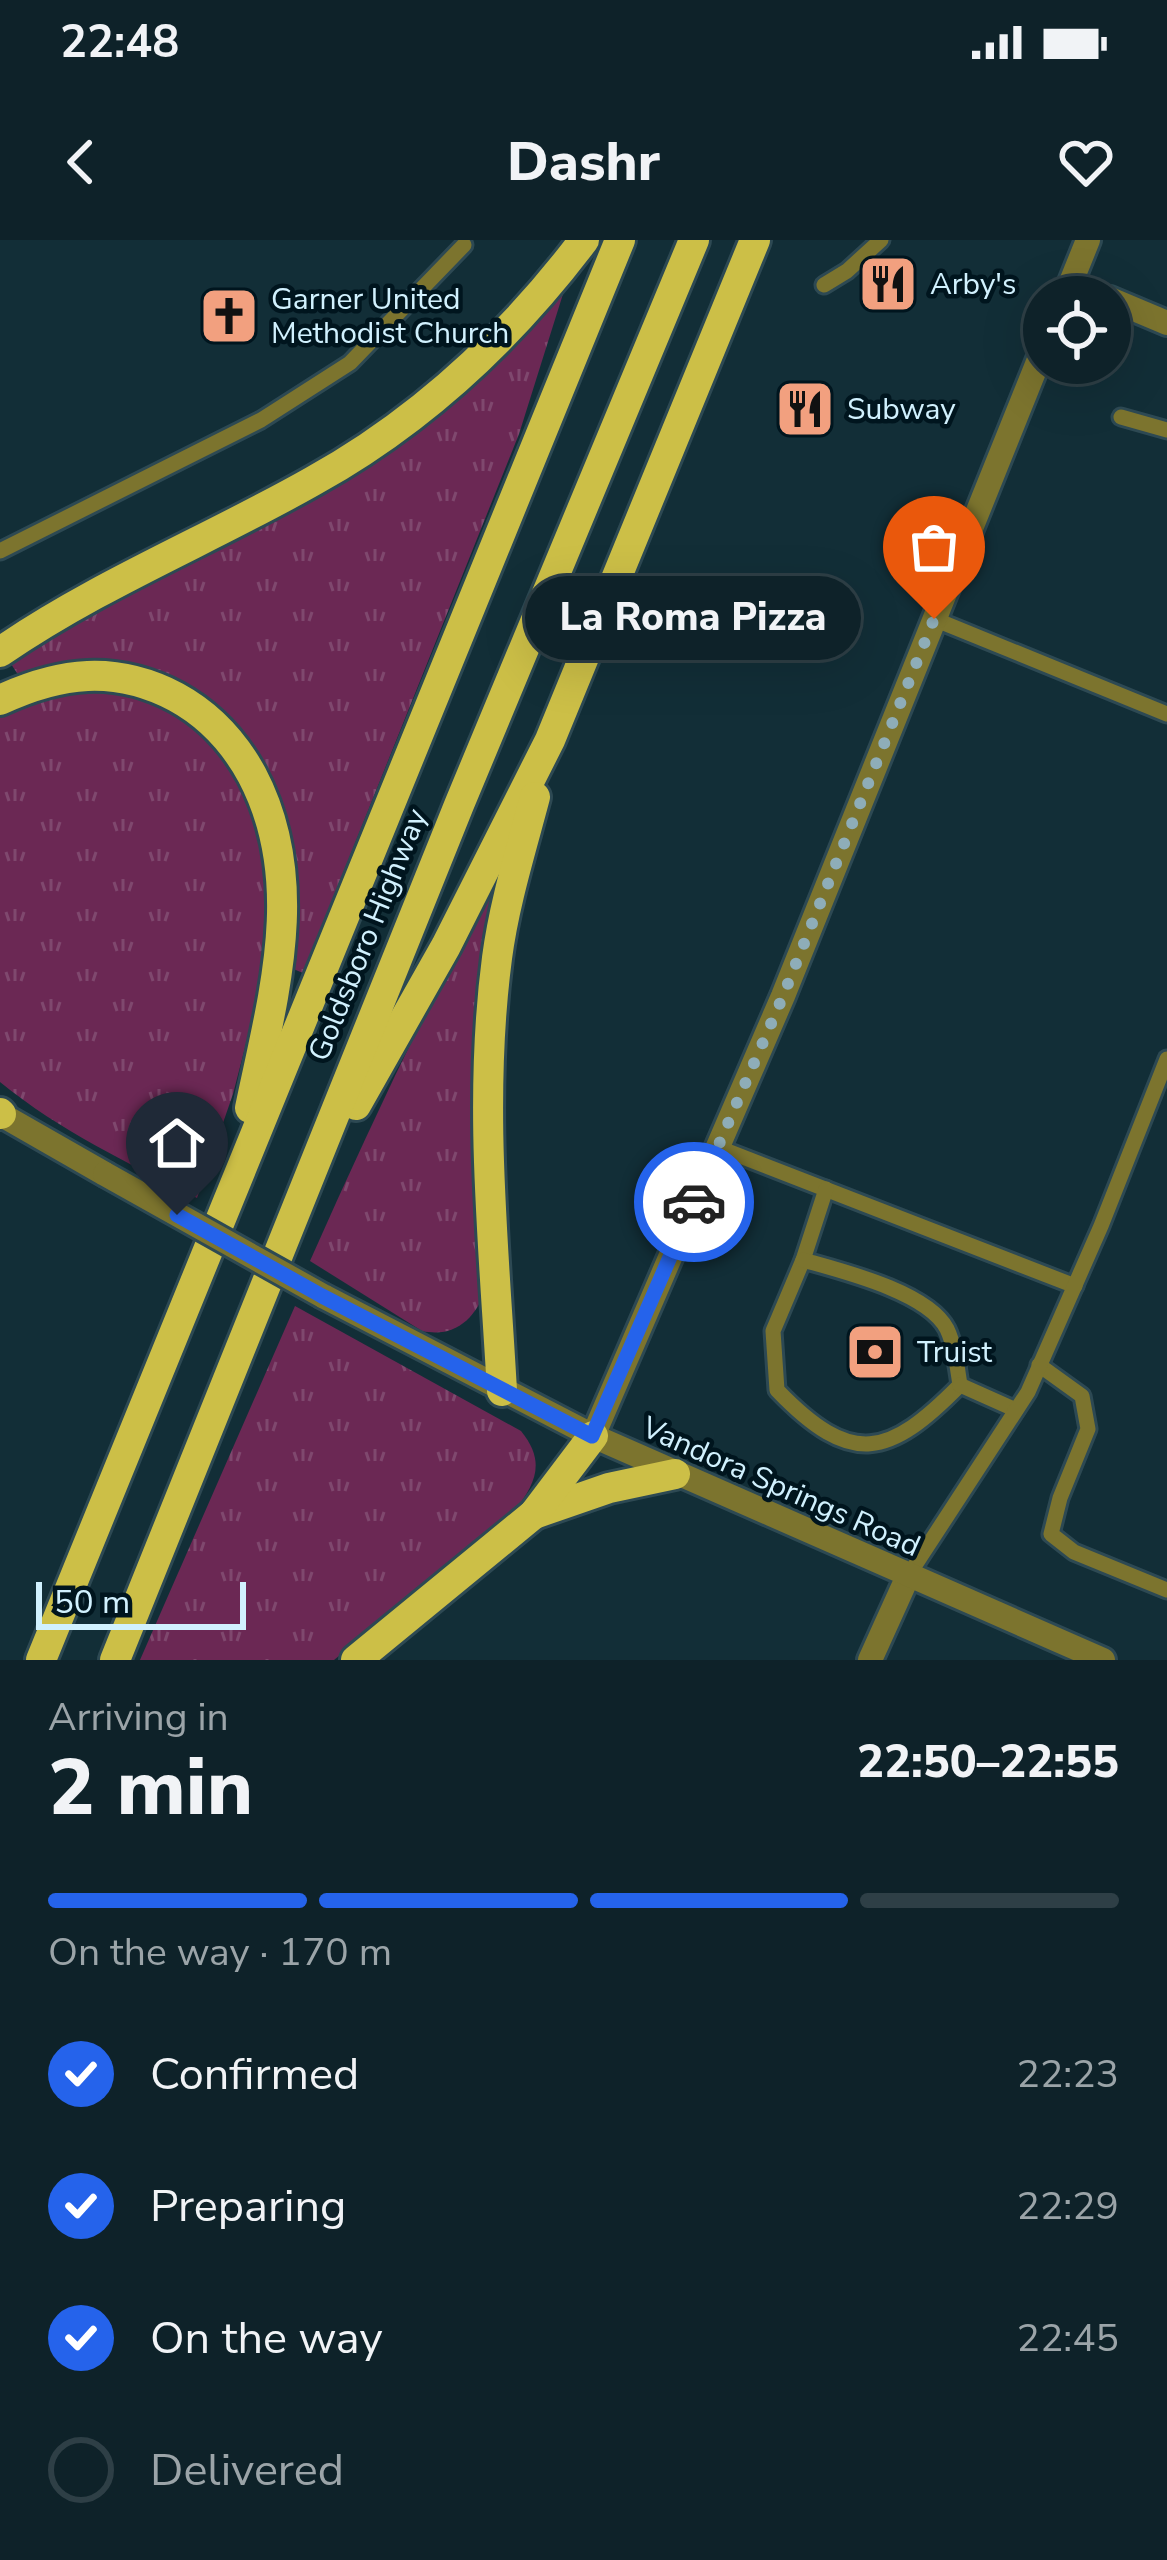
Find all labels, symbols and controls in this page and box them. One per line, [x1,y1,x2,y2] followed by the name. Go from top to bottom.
[60,12,179,73] text: 22:48
[507,125,660,199] text: Dashr
[48,129,114,195] icon: back
[1053,129,1119,195] icon: heart
[857,253,919,315] restaurant icon: Arby's
[930,264,1016,305] place label: Arby's
[1023,276,1131,384] map controls
[1023,276,1131,384] button: locate
[271,279,509,354] place label: Garner United Methodist Church
[198,285,260,347] church icon: Garner United Methodist Church
[774,378,836,440] restaurant icon: Subway
[847,389,956,430] place label: Subway
[883,496,985,619] pin
[901,514,967,580] icon: bag
[526,577,862,661] callout: La Roma Pizza
[559,591,827,644] text: La Roma Pizza
[299,802,438,1067] street label: Goldsboro Highway
[126,1092,228,1215] pin
[144,1110,210,1176] icon: home
[634,1142,754,1262] courier
[661,1169,727,1235] icon: car
[844,1321,906,1383] bank icon: Truist
[917,1332,993,1373] place label: Truist
[635,1407,927,1567] street label: Vandora Springs Road
[36,1576,246,1629] scale bar
[54,1580,130,1625] text: 50 m
[48,1691,229,1744] text: Arriving in
[857,1732,1119,1793] text: 22:50–22:55
[48,1735,253,1842] text: 2 min
[48,1926,392,1979] text: On the way · 170 m
[48,2041,114,2107] icon: check
[150,2044,359,2105] text: Confirmed
[1017,2048,1119,2101] text: 22:23
[48,2173,114,2239] icon: check
[150,2176,346,2237] text: Preparing
[1017,2180,1119,2233] text: 22:29
[48,2305,114,2371] icon: check
[150,2308,383,2369] text: On the way
[1017,2312,1119,2365] text: 22:45
[150,2440,344,2501] text: Delivered

